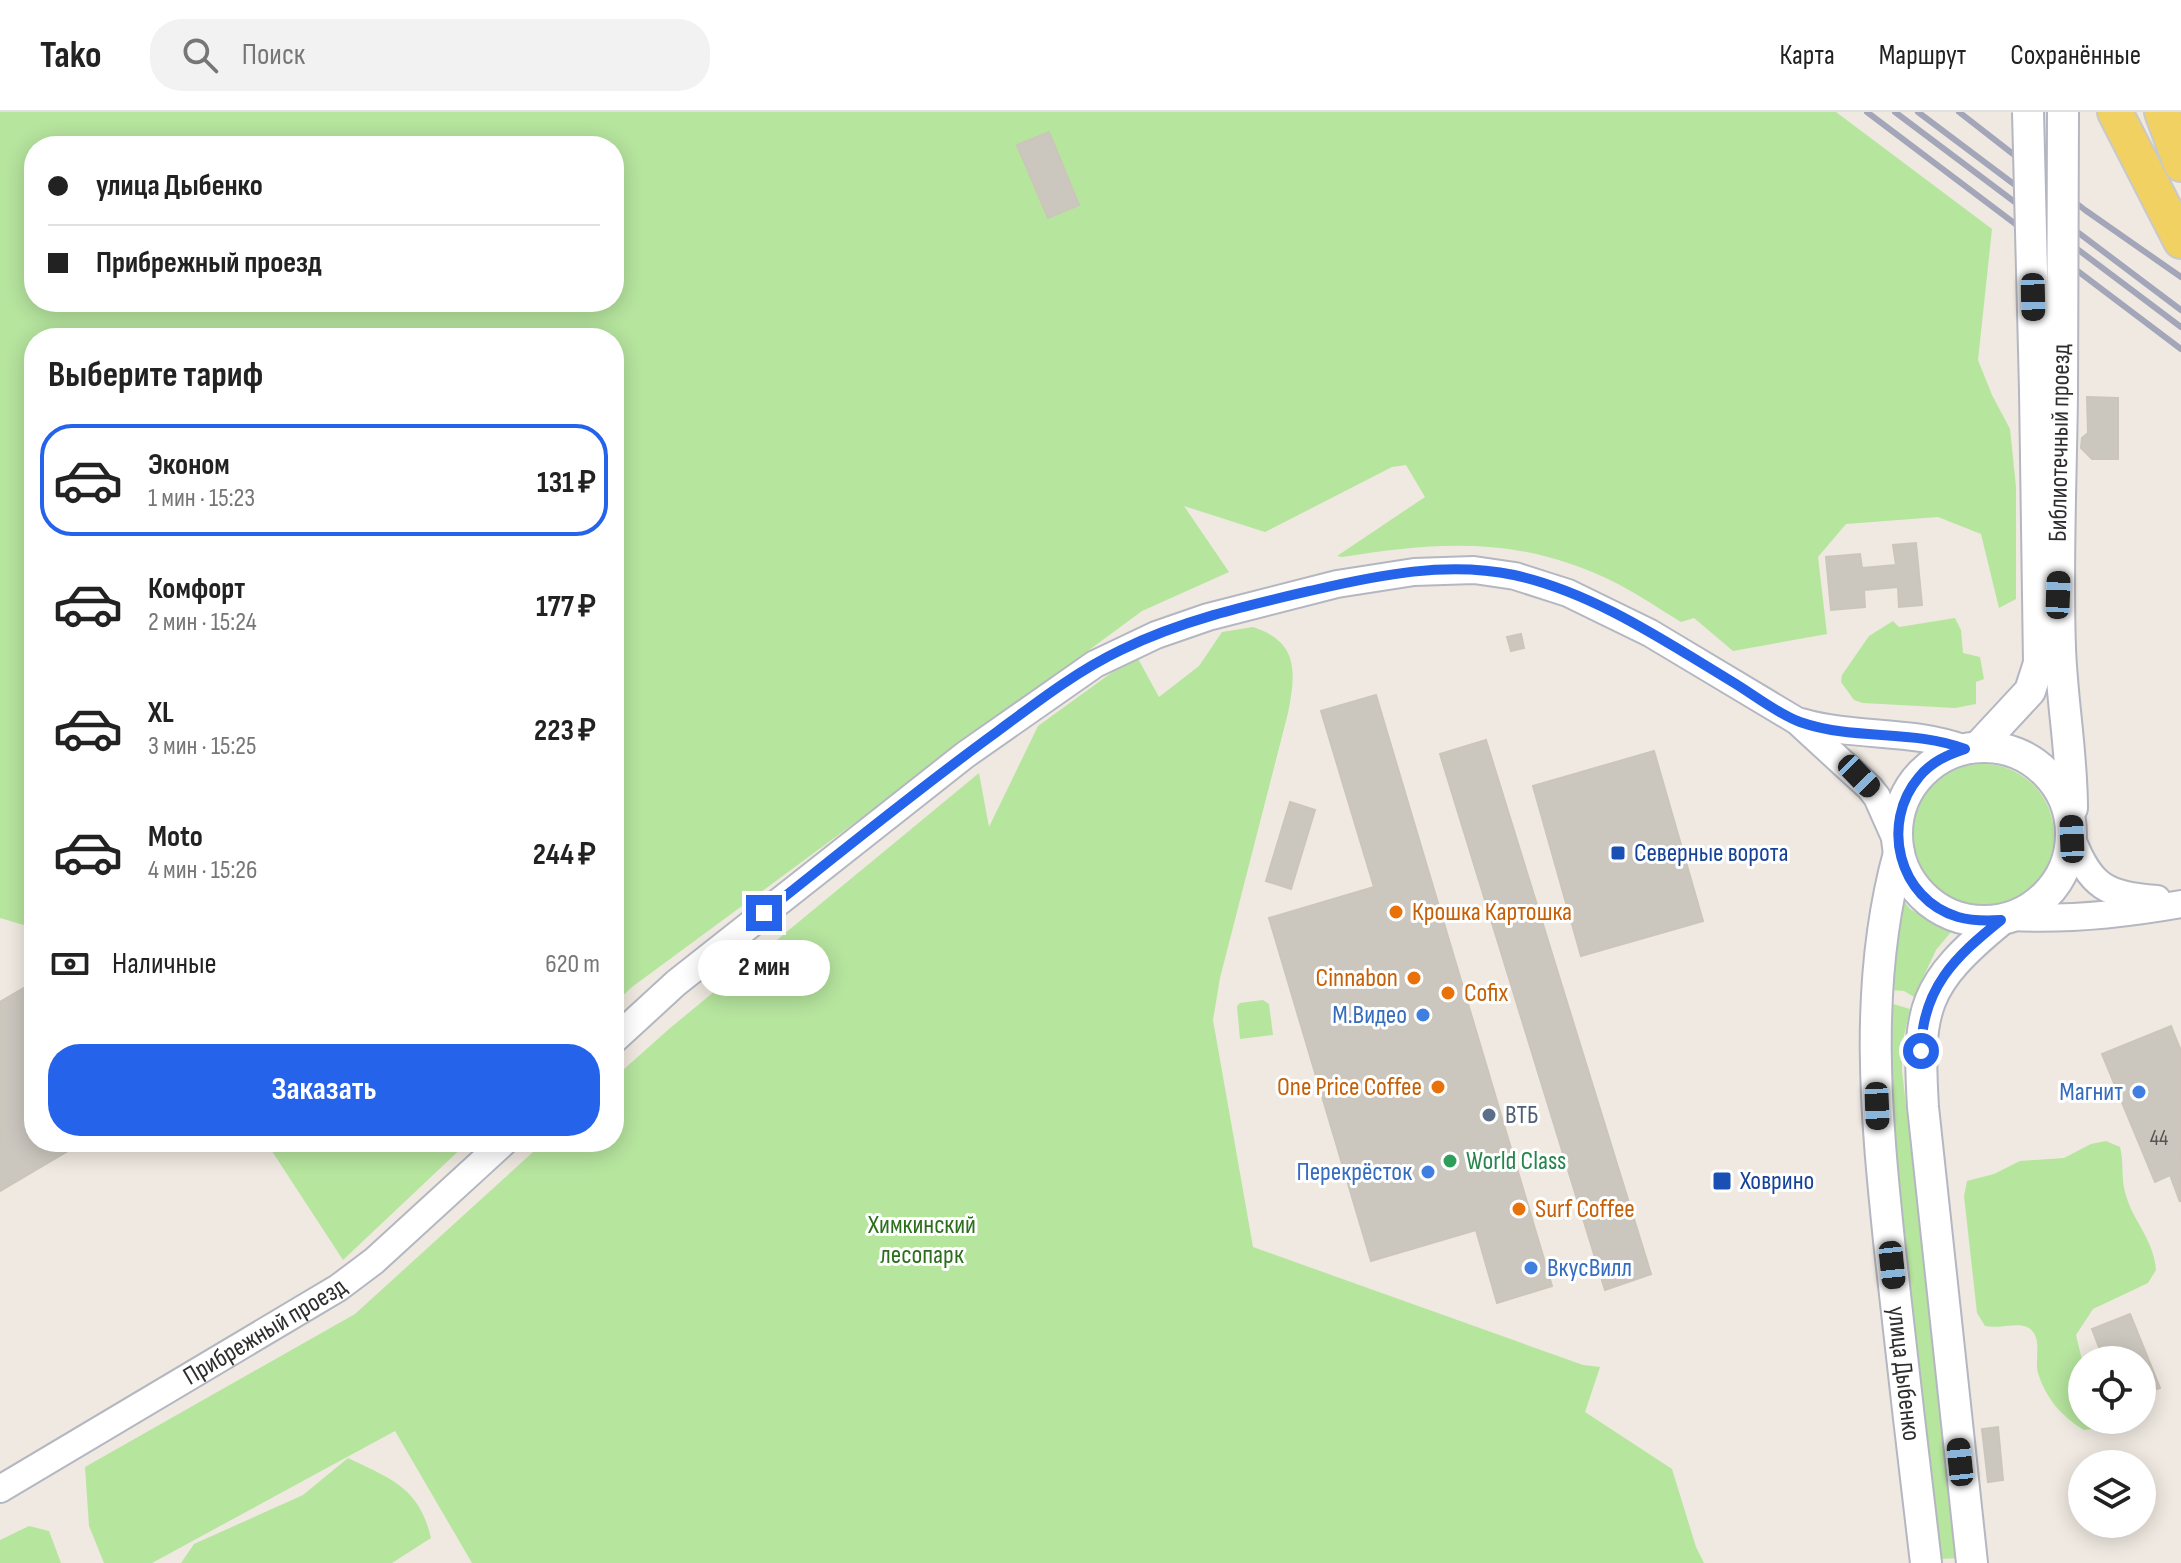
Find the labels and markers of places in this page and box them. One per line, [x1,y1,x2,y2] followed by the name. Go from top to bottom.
[1634,838,1789,869] place label: Северные ворота
[1609,844,1627,862] marker: Северные ворота
[1412,897,1572,928] place label: Крошка Картошка
[1387,903,1405,921] marker: Крошка Картошка
[1316,963,1398,994] place label: Cinnabon
[1405,969,1423,987] marker: Cinnabon
[1464,978,1508,1009] place label: Cofix
[1439,984,1457,1002] marker: Cofix
[1332,1000,1407,1031] place label: М.Видео
[1414,1006,1432,1024] marker: М.Видео
[1277,1072,1422,1103] place label: One Price Coffee
[2059,1077,2123,1108] place label: Магнит
[1429,1078,1447,1096] marker: One Price Coffee
[2130,1083,2148,1101] marker: Магнит
[1505,1100,1538,1131] place label: ВТБ
[1480,1106,1498,1124] marker: ВТБ
[1466,1146,1566,1177] place label: World Class
[1441,1152,1459,1170] marker: World Class
[1296,1157,1412,1188] place label: Перекрёсток
[1419,1163,1437,1181] marker: Перекрёсток
[1739,1166,1814,1197] place label: Ховрино
[1711,1170,1733,1192] marker: Ховрино
[1535,1194,1635,1225] place label: Surf Coffee
[1510,1200,1528,1218] marker: Surf Coffee
[1547,1253,1632,1284] place label: ВкусВилл
[1522,1259,1540,1277] marker: ВкусВилл

